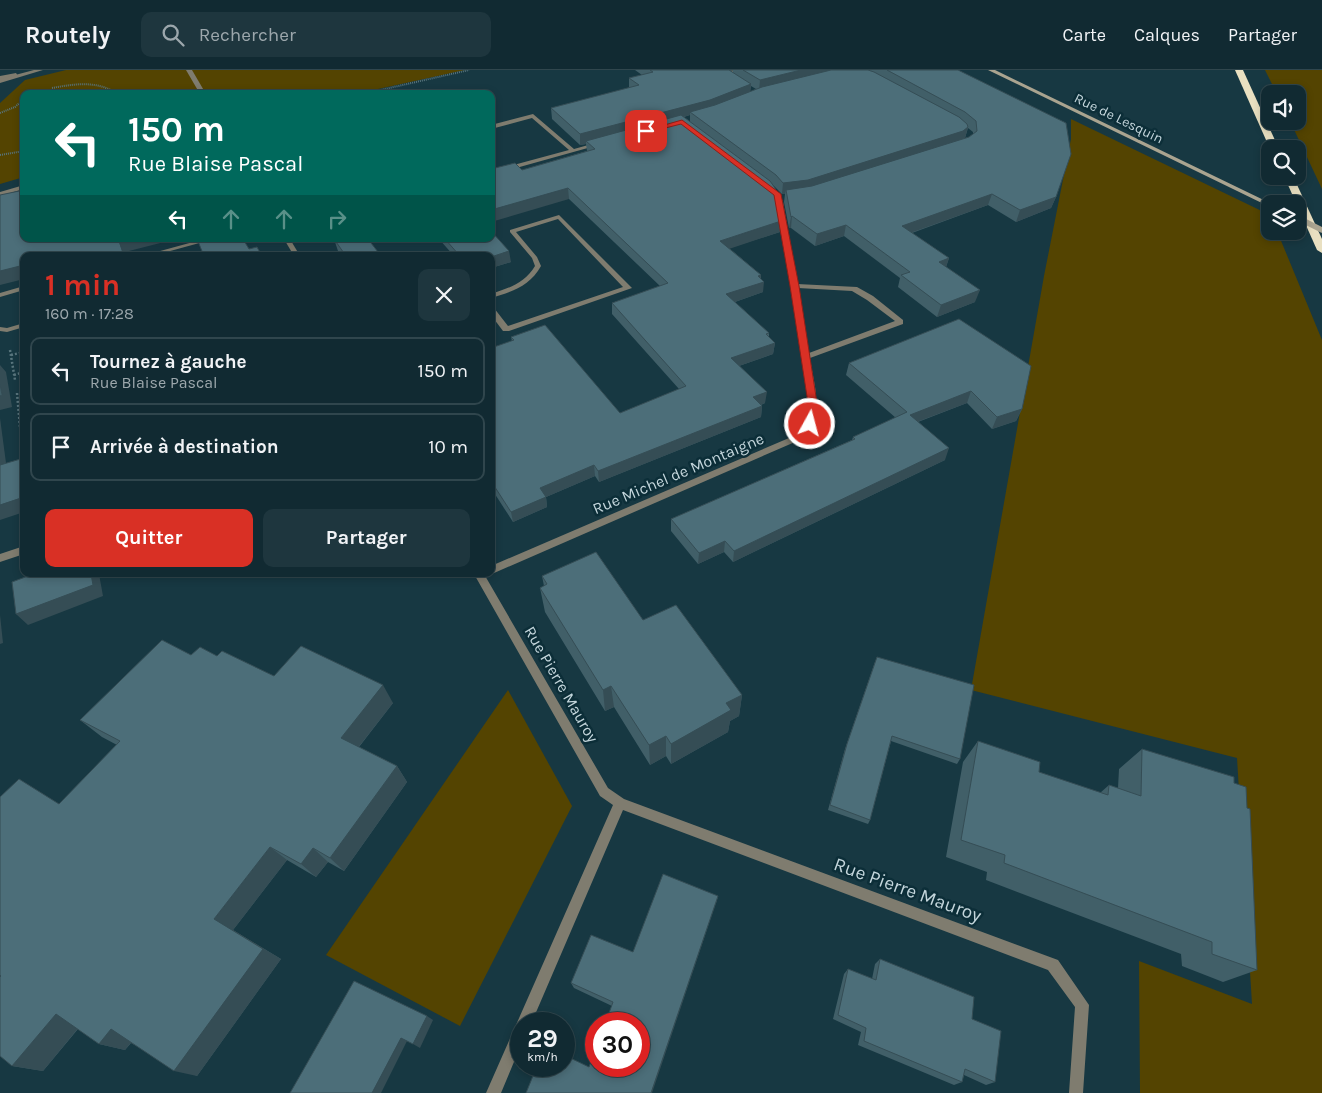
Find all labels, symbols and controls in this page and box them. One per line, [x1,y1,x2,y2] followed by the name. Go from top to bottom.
[141,12,491,57] search box
[25,21,111,49] text: Routely
[159,21,187,49] icon: search
[199,24,296,46] text: Rechercher
[1062,24,1106,46] text: Carte
[1134,24,1200,46] text: Calques
[1228,24,1297,46] text: Partager
[1261,85,1306,240] map controls
[1261,85,1306,130] button: sound
[1072,90,1166,147] street label: Rue de Lesquin
[128,109,225,150] text: 150 m
[45,110,110,175] icon: left
[625,110,667,152] pin
[632,117,660,145] icon: arrive
[1261,140,1306,185] button: search
[128,151,303,177] text: Rue Blaise Pascal
[1261,195,1306,240] button: layers
[164,205,192,233] icon: left
[217,205,245,233] icon: ahead
[270,205,298,233] icon: ahead
[323,205,351,233] icon: right
[45,267,120,303] text: 1 min
[418,269,470,321] button: close
[45,304,134,323] text: 160 m · 17:28
[90,351,247,373] text: Tournez à gauche
[47,357,75,385] icon: left
[417,360,468,382] text: 150 m
[90,373,218,392] text: Rue Blaise Pascal
[783,397,835,449] position arrow
[590,429,767,518] street label: Rue Michel de Montaigne
[47,433,75,461] icon: arrive
[90,436,279,458] text: Arrivée à destination
[428,436,468,458] text: 10 m
[45,509,253,567] button: Quitter
[263,509,470,567] button: Partager
[521,623,603,746] street label: Rue Pierre Mauroy
[831,853,985,927] street label: Rue Pierre Mauroy
[585,1012,650,1077] speed limit sign: 30
[527,1024,558,1053] text: 29
[527,1050,558,1064] text: km/h

